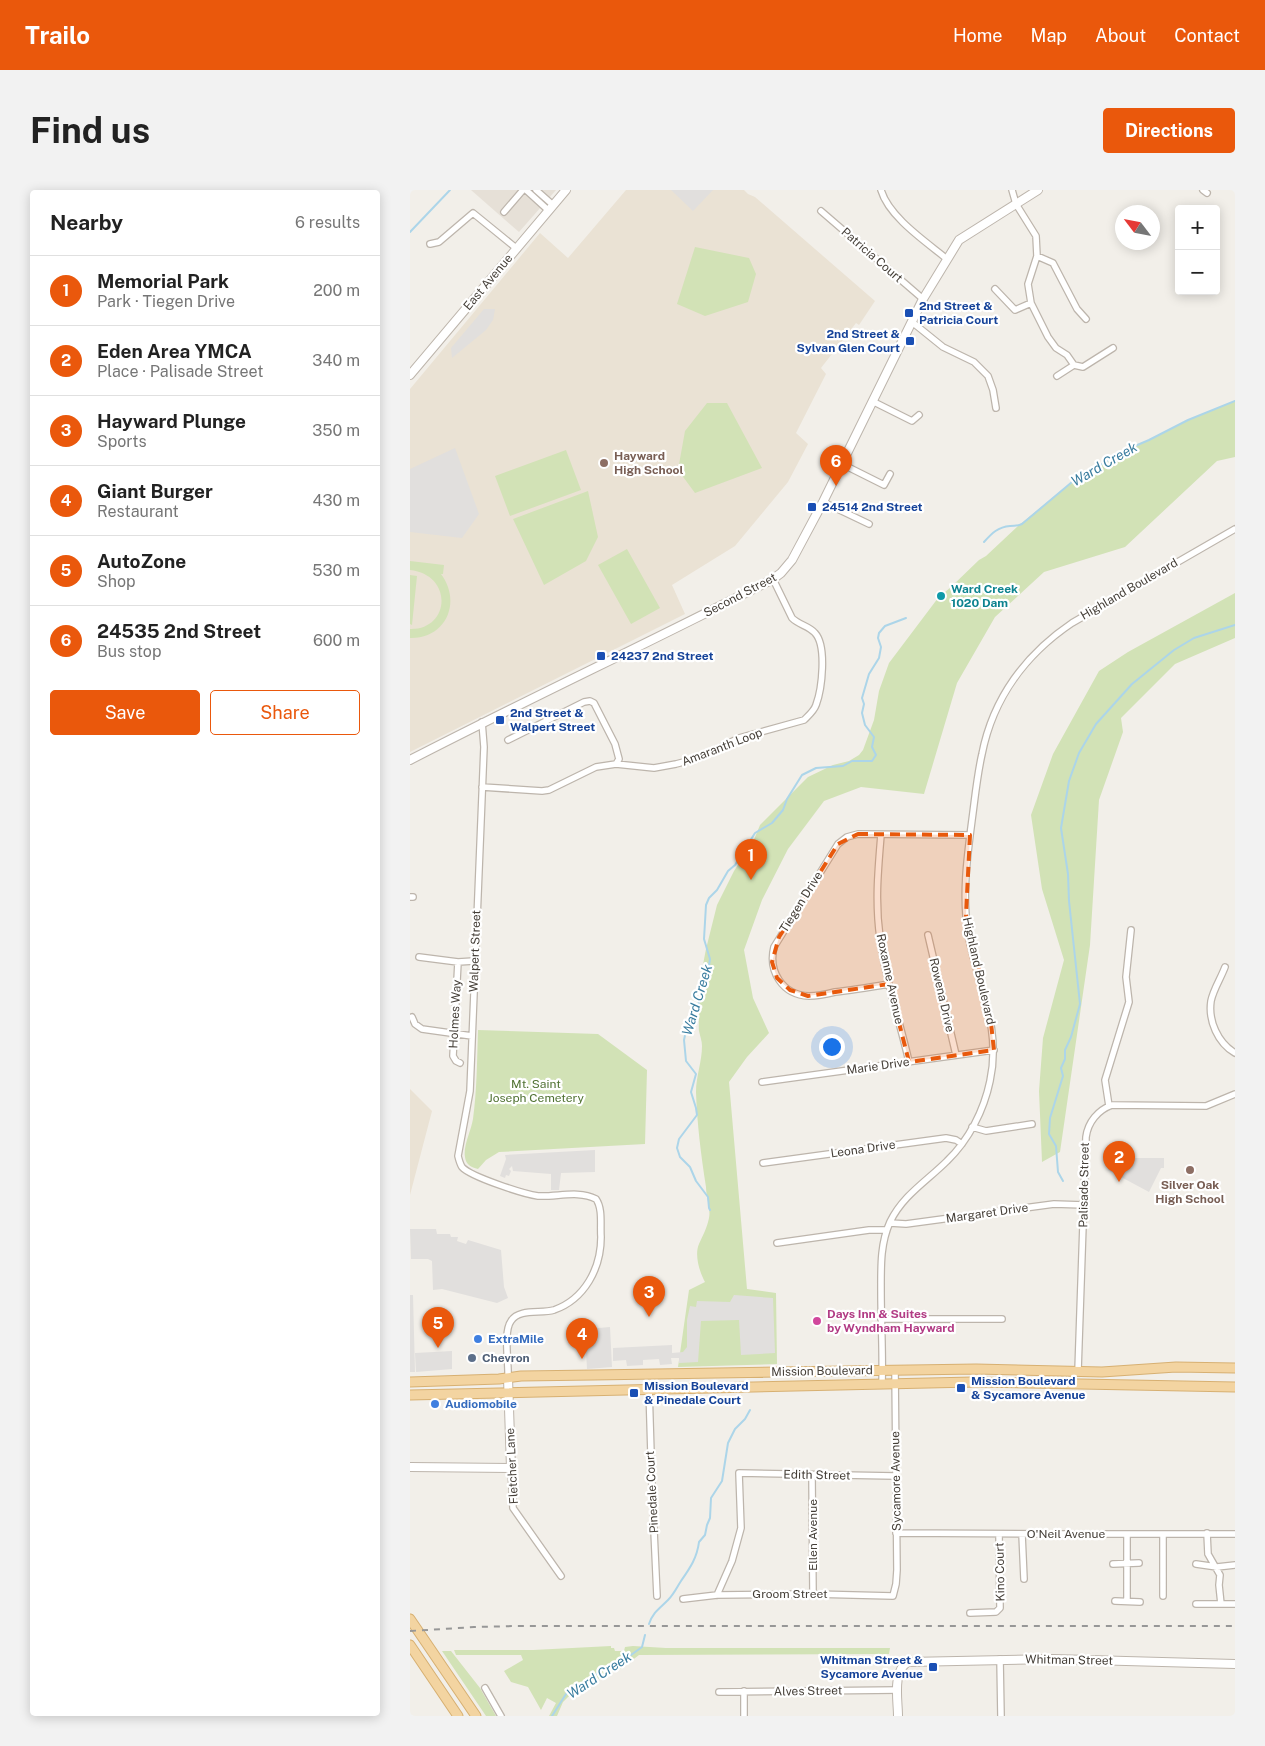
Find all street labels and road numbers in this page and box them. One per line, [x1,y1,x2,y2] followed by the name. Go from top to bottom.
[839,225,906,286] street label: Patricia Court
[461,251,516,313] street label: East Avenue
[1078,555,1180,623] street label: Highland Boulevard
[701,570,779,620] street label: Second Street
[680,725,764,769] street label: Amaranth Loop
[777,869,825,935] street label: Tiegen Drive
[467,909,483,992] street label: Walpert Street
[960,916,998,1026] street label: Highland Boulevard
[874,932,906,1026] street label: Roxanne Avenue
[927,956,957,1034] street label: Rowena Drive
[446,979,464,1049] street label: Holmes Way
[846,1055,910,1077] street label: Marie Drive
[830,1137,897,1160] street label: Leona Drive
[1076,1142,1092,1228] street label: Palisade Street
[945,1200,1029,1226] street label: Margaret Drive
[771,1363,873,1379] street label: Mission Boulevard
[503,1427,521,1504] street label: Fletcher Lane
[888,1431,904,1531] street label: Sycamore Avenue
[643,1450,661,1534] street label: Pinedale Court
[783,1467,851,1483] street label: Edith Street
[806,1499,820,1571] street label: Ellen Avenue
[1027,1527,1105,1541] street label: O'Neil Avenue
[992,1542,1008,1602] street label: Kino Court
[752,1587,828,1601] street label: Groom Street
[1025,1652,1113,1668] street label: Whitman Street
[774,1683,843,1699] street label: Alves Street

